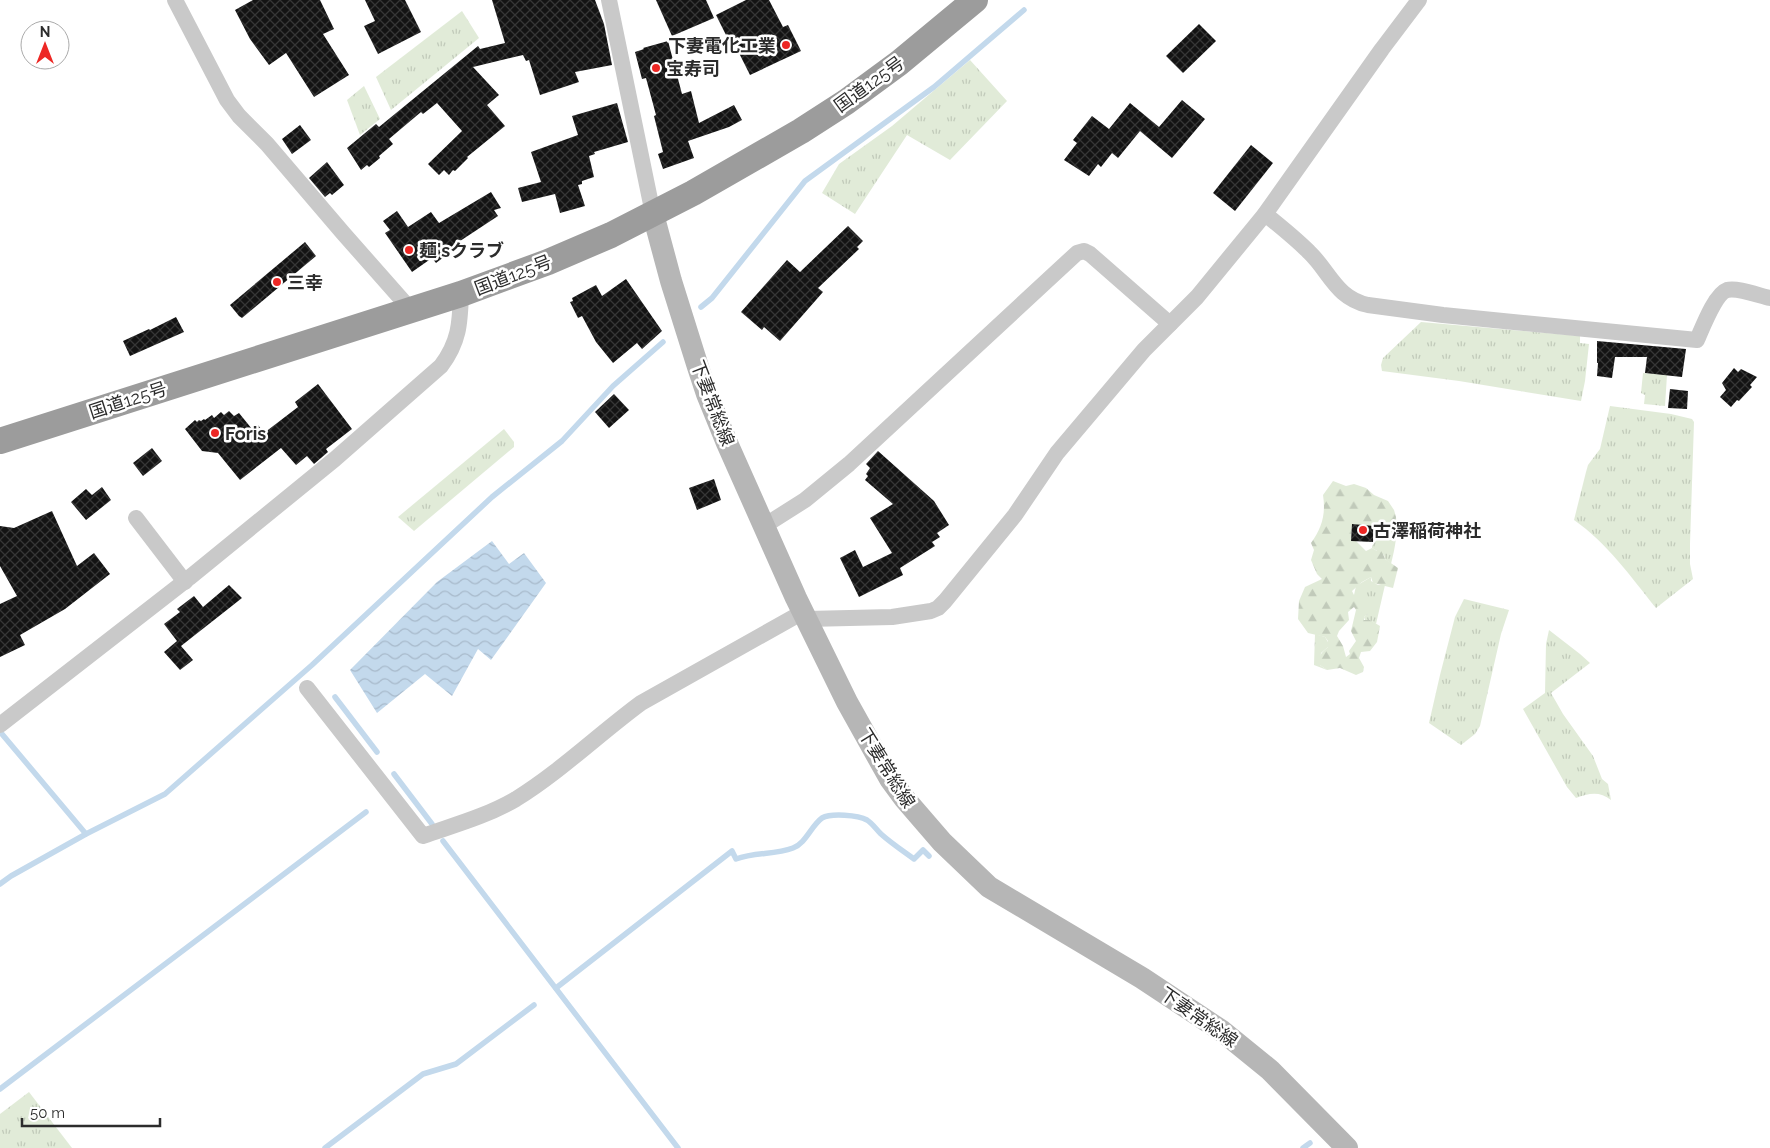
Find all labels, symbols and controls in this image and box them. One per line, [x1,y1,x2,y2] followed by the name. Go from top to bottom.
[20,20,70,70] north arrow
[40,24,50,40] text: N
[668,35,776,56] place label: 下妻電化工業
[780,39,792,51] marker: 下妻電化工業
[830,52,908,116] street label: 国道125号
[666,58,720,79] place label: 宝寿司
[650,62,662,74] marker: 宝寿司
[419,240,504,261] place label: 麺'sクラブ
[403,244,415,256] marker: 麺'sクラブ
[471,251,555,299] street label: 国道125号
[287,272,323,293] place label: 三幸
[271,276,283,288] marker: 三幸
[687,357,739,449] street label: 下妻常総線
[86,378,170,422] street label: 国道125号
[225,423,266,444] place label: Foris
[209,427,221,439] marker: Foris
[1373,520,1481,541] place label: 古澤稲荷神社
[1357,524,1369,536] marker: 古澤稲荷神社
[854,724,920,812] street label: 下妻常総線
[1156,983,1242,1051] street label: 下妻常総線
[22,1096,160,1128] scale bar
[30,1104,65,1122] text: 50 m

